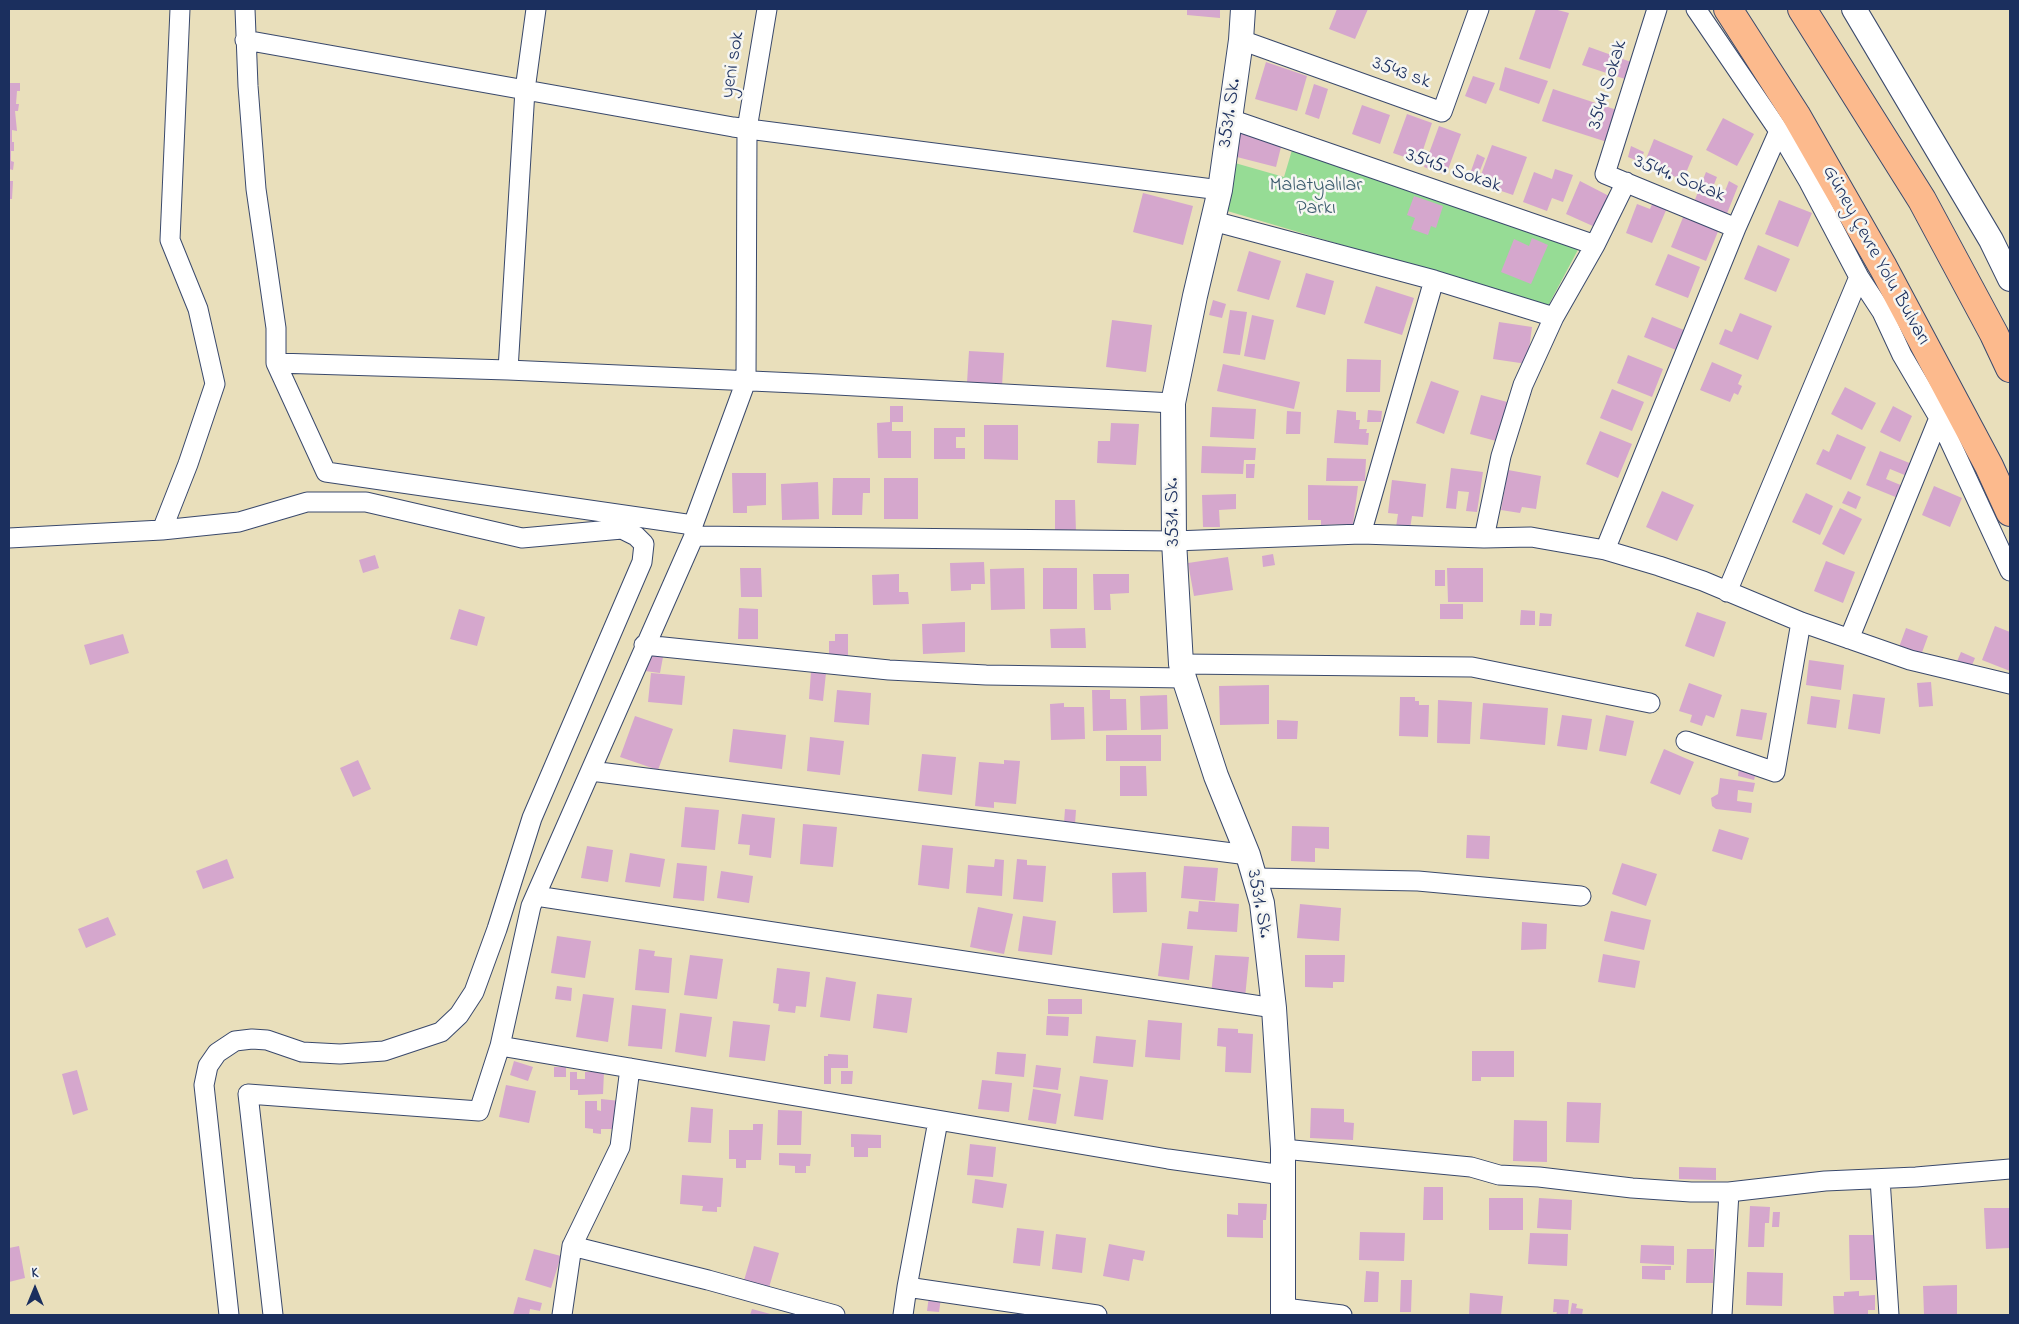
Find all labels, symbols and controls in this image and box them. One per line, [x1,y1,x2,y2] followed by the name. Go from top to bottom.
[717,30,751,100] street label: yeni sok
[1584,37,1634,133] street label: 3544 Sokak
[1369,52,1433,96] street label: 3543 sk
[1214,77,1248,149] street label: 3531. Sk.
[1402,144,1504,200] street label: 3545. Sokak
[1630,151,1728,209] street label: 3544. Sokak
[1816,162,1934,350] street label: Güney Çevre Yolu Bulvarı
[1269,175,1363,222] park label: Malatyalılar Parkı
[1161,477,1187,547] street label: 3531. Sk.
[1240,868,1276,940] street label: 3531. Sk.
[32,1263,38,1284] text: K
[10,1264,60,1314] north arrow

